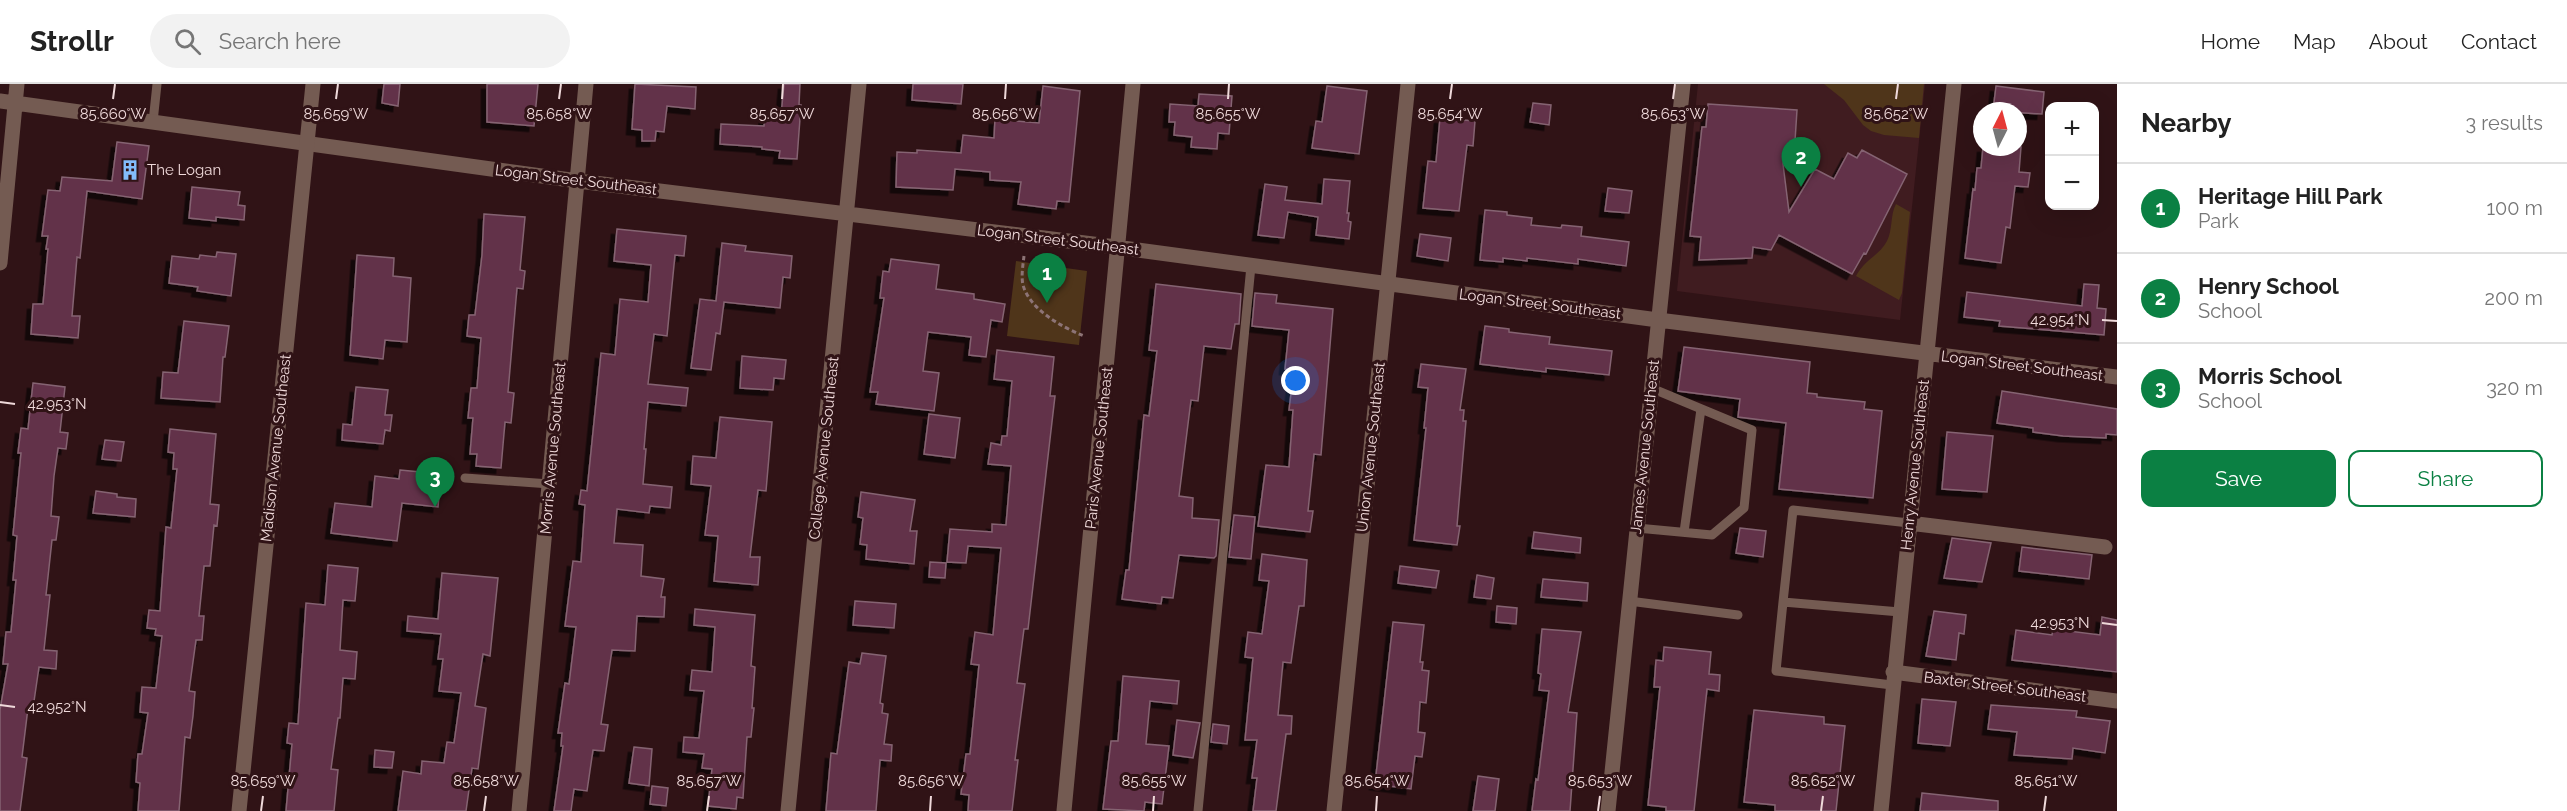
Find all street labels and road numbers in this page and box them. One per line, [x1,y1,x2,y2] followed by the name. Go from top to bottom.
[494,161,658,199] street label: Logan Street Southeast
[976,221,1140,259] street label: Logan Street Southeast
[1458,285,1622,323] street label: Logan Street Southeast
[1940,347,2104,385] street label: Logan Street Southeast
[257,353,295,543] street label: Madison Avenue Southeast
[805,356,843,540] street label: College Avenue Southeast
[1627,359,1663,535] street label: James Avenue Southeast
[537,361,569,535] street label: Morris Avenue Southeast
[1353,361,1389,533] street label: Union Avenue Southeast
[1082,366,1116,530] street label: Paris Avenue Southeast
[1897,379,1933,551] street label: Henry Avenue Southeast
[1923,668,2087,706] street label: Baxter Street Southeast

